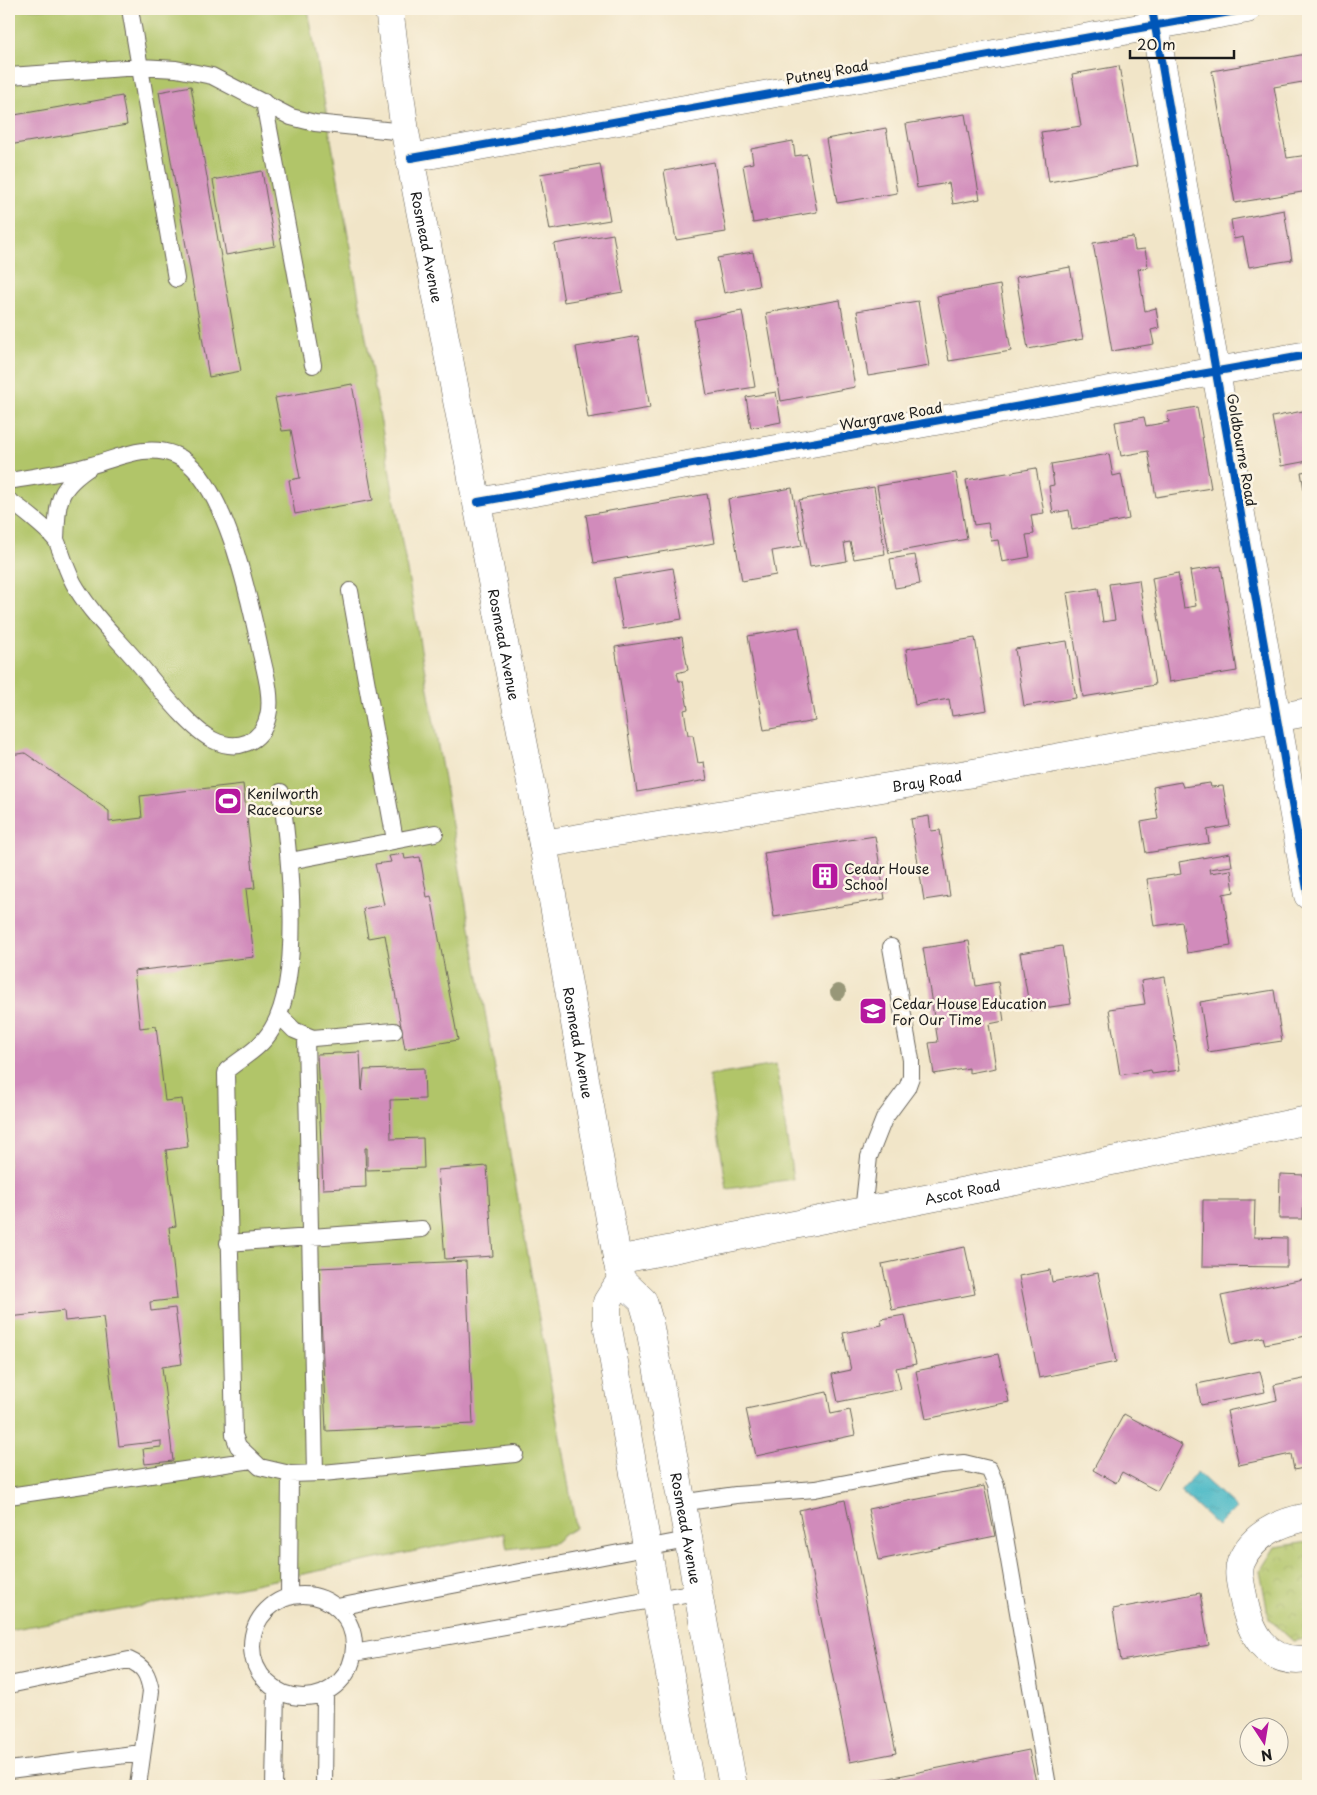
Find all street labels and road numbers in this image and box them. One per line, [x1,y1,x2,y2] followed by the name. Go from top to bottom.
[784,54,870,90] street label: Putney Road
[406,189,448,305] street label: Rosmead Avenue
[1222,392,1262,508] street label: Goldbourne Road
[838,397,944,435] street label: Wargrave Road
[483,587,525,702] street label: Rosmead Avenue
[890,764,964,797] street label: Bray Road
[558,985,599,1100] street label: Rosmead Avenue
[922,1174,1002,1209] street label: Ascot Road
[666,1471,707,1586] street label: Rosmead Avenue

